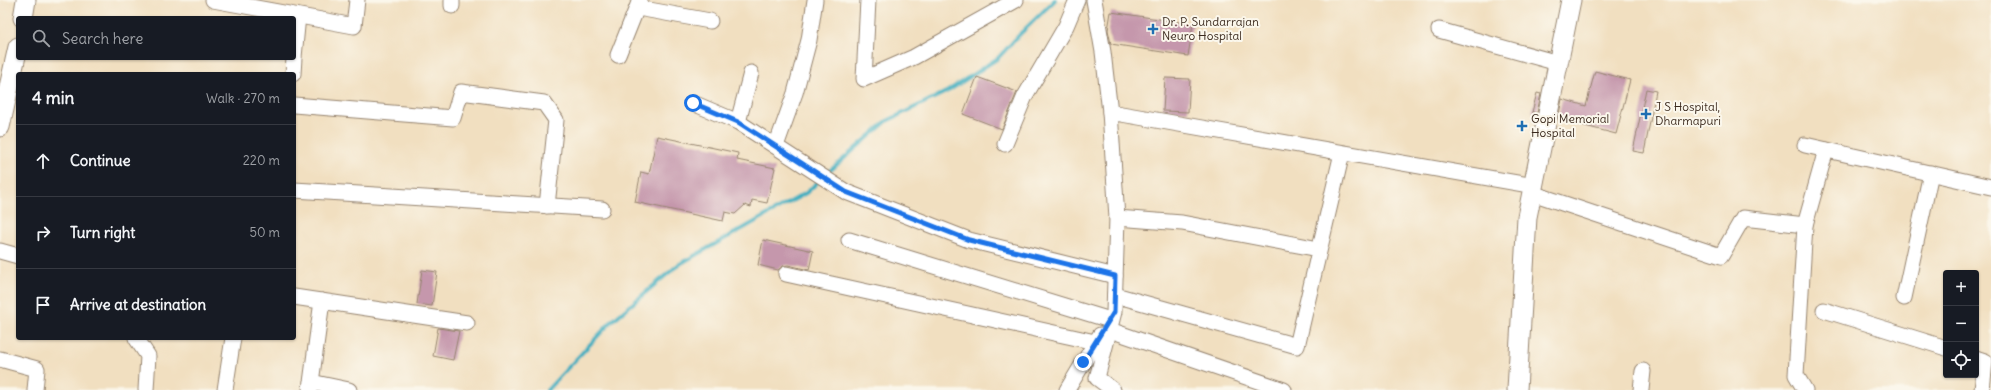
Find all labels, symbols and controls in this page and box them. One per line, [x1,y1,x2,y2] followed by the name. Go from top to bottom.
[1162,14,1259,43] place label: Dr. P. Sundarrajan Neuro Hospital
[16,16,296,60] search box
[1147,23,1159,35] marker: Dr. P. Sundarrajan Neuro Hospital
[30,27,52,49] icon: search
[62,29,143,48] text: Search here
[32,87,74,109] text: 4 min
[206,90,280,107] text: Walk · 270 m
[684,94,702,112] route start
[1655,99,1721,128] place label: J S Hospital, Dharmapuri
[1640,108,1652,120] marker: J S Hospital, Dharmapuri
[1531,111,1609,140] place label: Gopi Memorial Hospital
[1516,120,1528,132] marker: Gopi Memorial Hospital
[32,150,54,172] icon: ahead
[70,151,131,170] text: Continue
[243,152,280,169] text: 220 m
[32,222,54,244] icon: right
[70,223,135,242] text: Turn right
[249,224,280,241] text: 50 m
[1943,270,1979,378] map controls
[1943,270,1979,306] button: +
[32,294,54,316] icon: arrive
[70,295,206,314] text: Arrive at destination
[1943,306,1979,342] button: −
[1943,342,1979,378] button: locate
[1074,353,1092,371] route end

